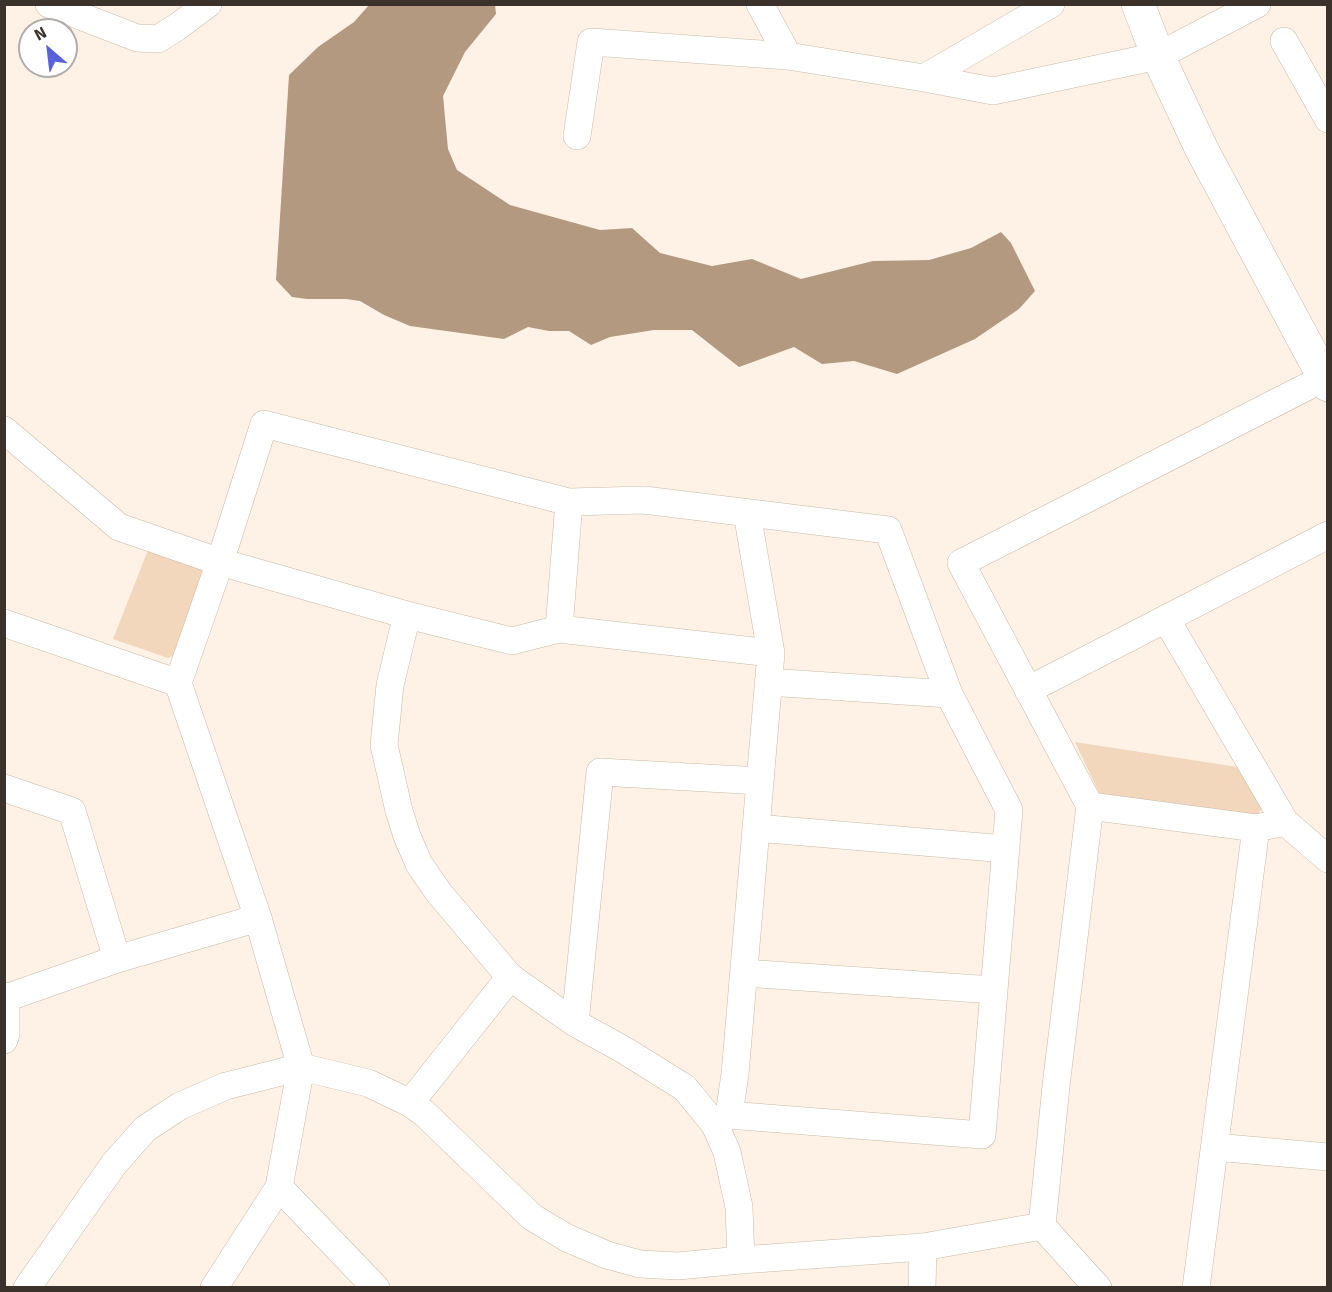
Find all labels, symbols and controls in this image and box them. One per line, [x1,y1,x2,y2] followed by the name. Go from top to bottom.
[18,18,78,78] north arrow
[31,22,50,45] text: N

